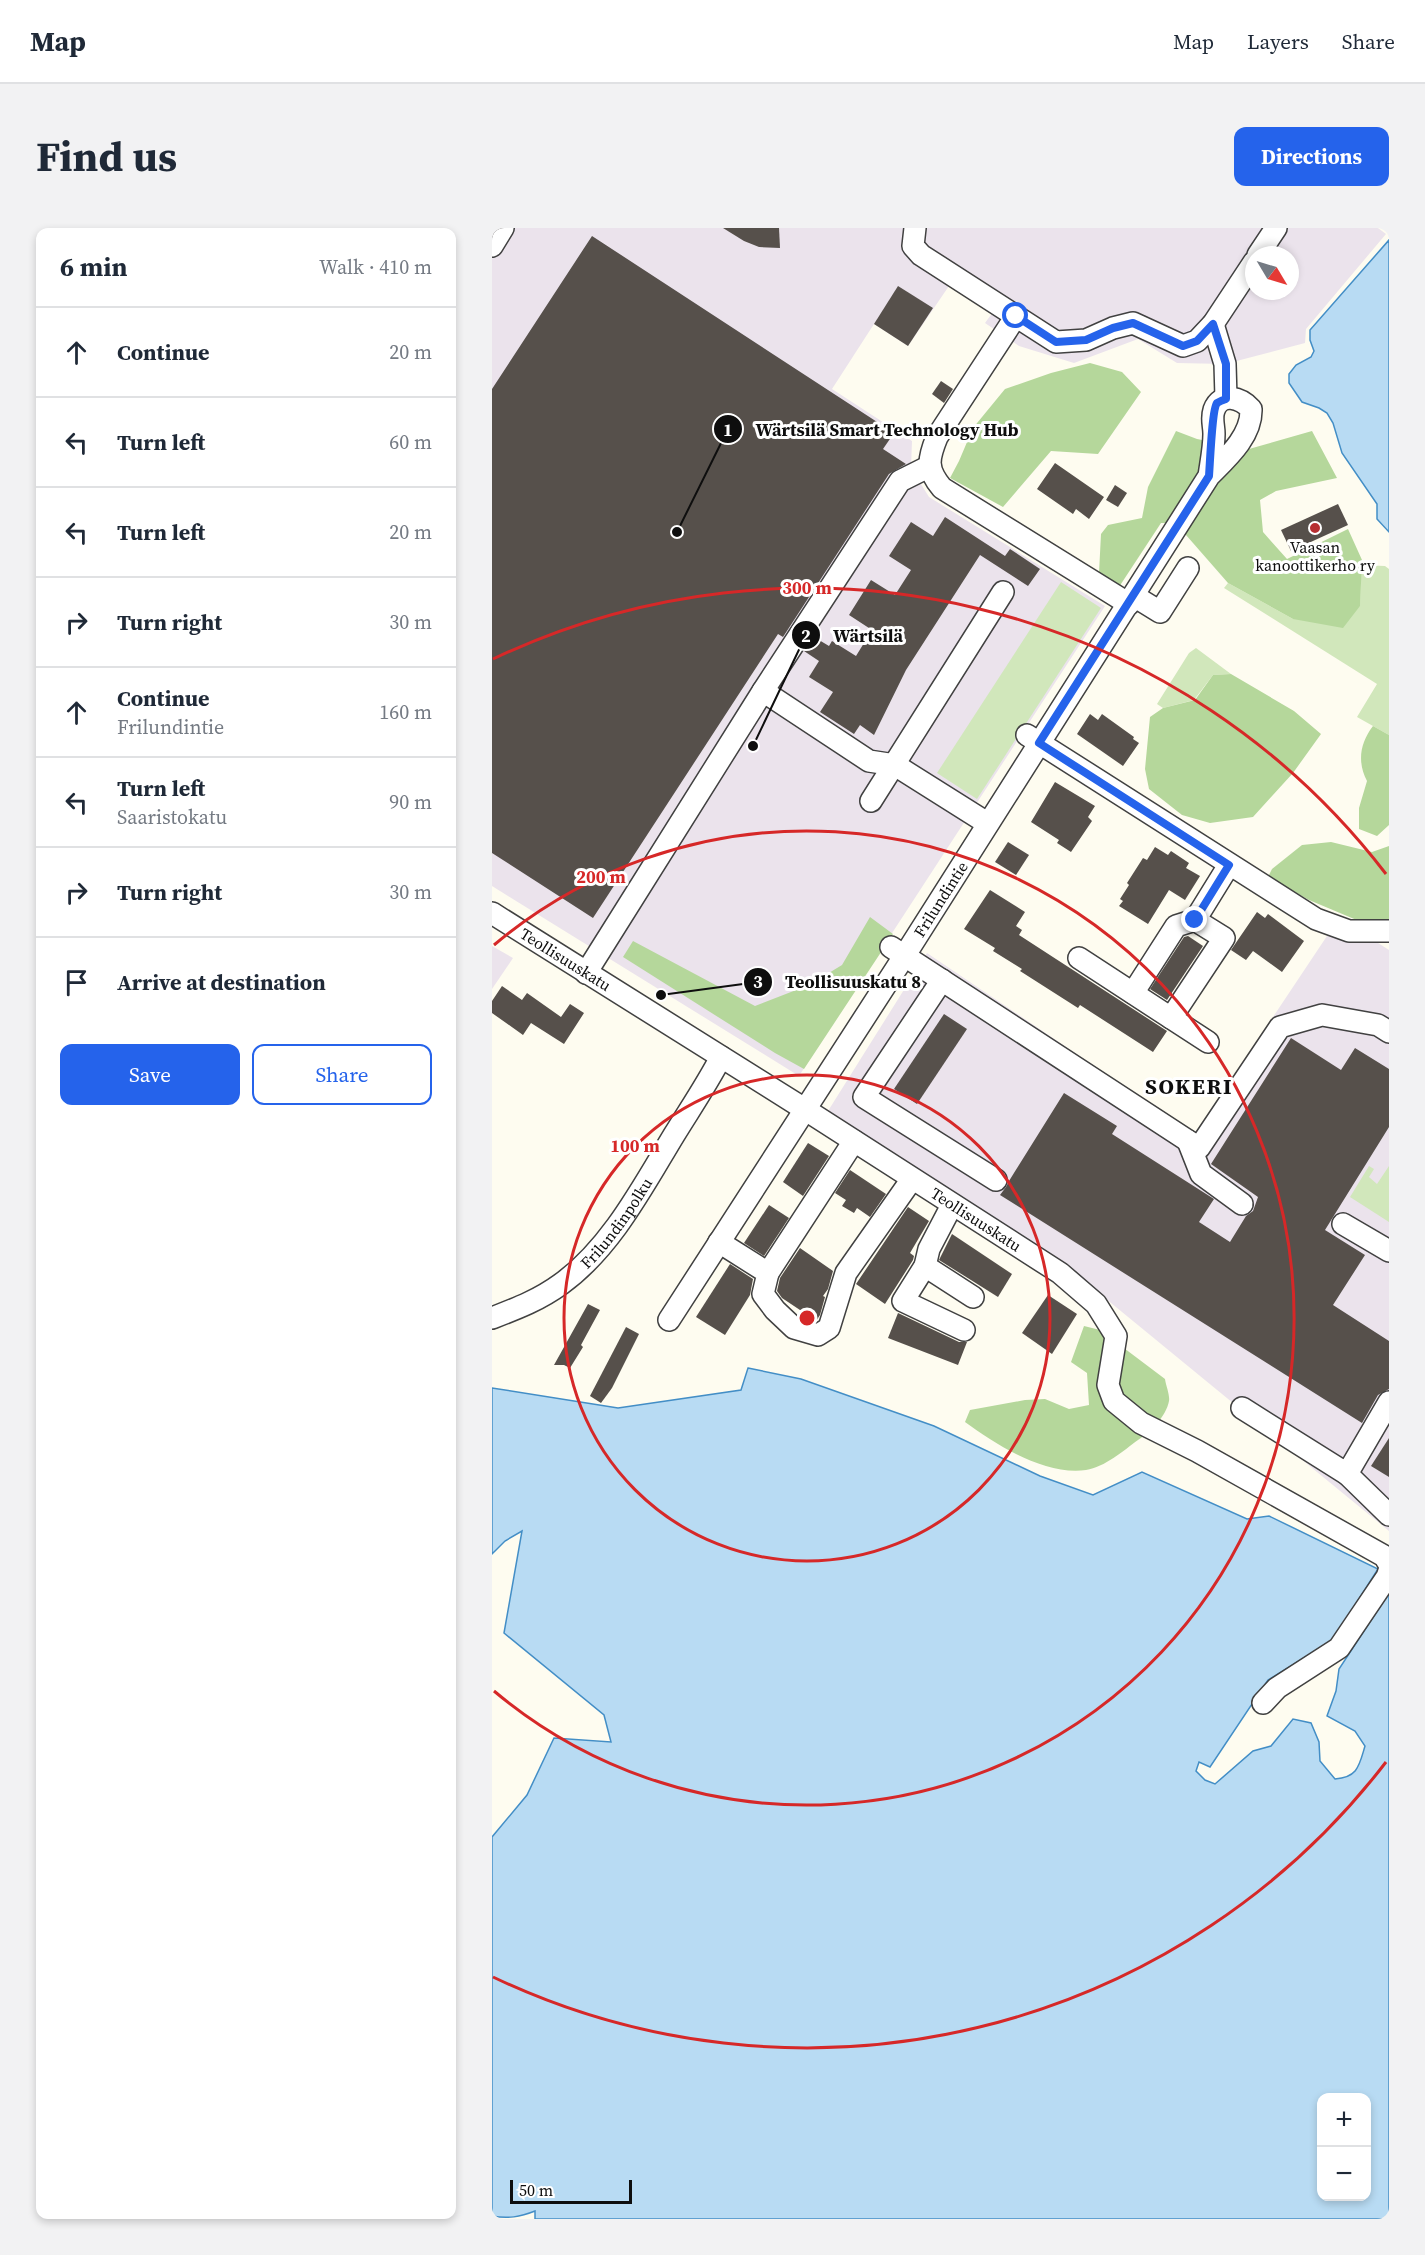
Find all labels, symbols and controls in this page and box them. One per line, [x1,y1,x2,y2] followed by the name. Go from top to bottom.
[30,22,86,60] text: Map
[1173,27,1214,56] text: Map
[1247,27,1309,56] text: Layers
[1342,27,1395,56] text: Share
[36,127,177,185] text: Find us
[1234,127,1389,186] button: Directions
[1245,246,1299,300] north arrow
[60,249,127,285] text: 6 min
[319,253,432,281] text: Walk · 410 m
[1002,302,1028,328] route start
[60,336,93,369] icon: ahead
[117,337,210,367] text: Continue
[389,338,432,366] text: 20 m
[713,411,1030,447] callout: Wärtsilä Smart Technology Hub
[723,417,733,442] text: 1
[755,417,1019,442] text: Wärtsilä Smart Technology Hub
[60,426,93,459] icon: left
[117,427,205,457] text: Turn left
[389,428,432,456] text: 60 m
[60,516,93,549] icon: left
[117,517,205,547] text: Turn left
[389,518,432,546] text: 20 m
[1308,521,1322,535] marker: Vaasan kanoottikerho ry
[1255,536,1376,576] place label: Vaasan kanoottikerho ry
[782,575,832,600] text: 300 m
[60,606,93,639] icon: right
[117,607,222,637] text: Turn right
[389,608,432,636] text: 30 m
[791,617,915,653] callout: Wärtsilä
[801,623,811,648] text: 2
[833,623,903,648] text: Wärtsilä
[117,683,210,713] text: Continue
[60,696,93,729] icon: ahead
[379,698,432,726] text: 160 m
[117,713,224,741] text: Frilundintie
[117,773,205,803] text: Turn left
[60,786,93,819] icon: left
[389,788,432,816] text: 90 m
[117,803,227,831] text: Saaristokatu
[908,857,973,941] street label: Frilundintie
[576,864,626,889] text: 200 m
[60,876,93,909] icon: right
[117,877,222,907] text: Turn right
[389,878,432,906] text: 30 m
[1181,906,1207,932] route end
[516,922,615,996] street label: Teollisuuskatu
[743,964,933,1000] callout: Teollisuuskatu 8
[60,966,93,999] icon: arrive
[117,967,326,997] text: Arrive at destination
[753,969,763,994] text: 3
[785,969,921,994] text: Teollisuuskatu 8
[60,1044,240,1105] button: Save
[252,1044,432,1105] button: Share
[1145,1071,1233,1101] district label: SOKERI
[610,1133,660,1158] text: 100 m
[575,1173,657,1273] street label: Frilundinpolku
[927,1182,1026,1256] street label: Teollisuuskatu
[797,1308,817,1328] centre of rings
[1317,2093,1371,2201] map controls
[1317,2093,1371,2147] button: +
[1317,2147,1371,2201] button: −
[510,2177,632,2204] scale bar
[519,2179,553,2201] text: 50 m

